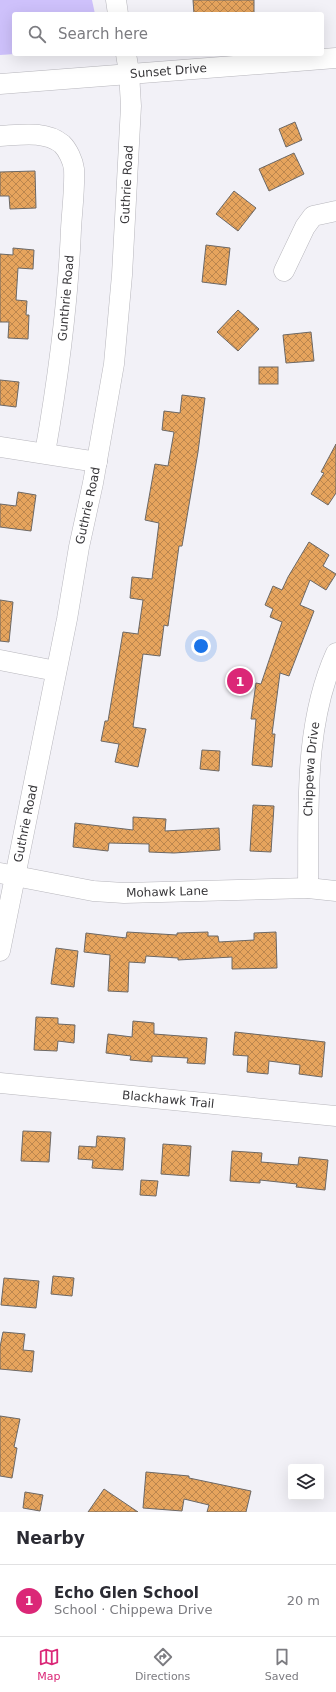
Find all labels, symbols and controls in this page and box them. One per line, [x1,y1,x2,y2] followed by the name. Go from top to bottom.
[12,12,324,56] search box
[26,23,48,45] icon: search
[58,25,148,43] text: Search here
[130,61,207,81] street label: Sunset Drive
[118,145,136,224] street label: Guthrie Road
[55,254,77,342] street label: Gunthrie Road
[73,466,103,546] street label: Guthrie Road
[191,636,211,656] your location
[227,666,253,696] pin: 1
[301,721,322,817] street label: Chippewa Drive
[11,784,40,864] street label: Guthrie Road
[126,884,209,900] street label: Mohawk Lane
[121,1088,215,1111] street label: Blackhawk Trail
[288,1464,324,1500] map controls
[288,1464,324,1500] button: layers
[16,1528,85,1548] text: Nearby
[54,1584,199,1602] text: Echo Glen School
[24,1593,34,1608] text: 1
[287,1593,320,1608] text: 20 m
[54,1602,212,1617] text: School · Chippewa Drive
[37,1646,60,1683] tab: Map
[135,1646,190,1683] tab: Directions
[265,1646,299,1683] tab: Saved

